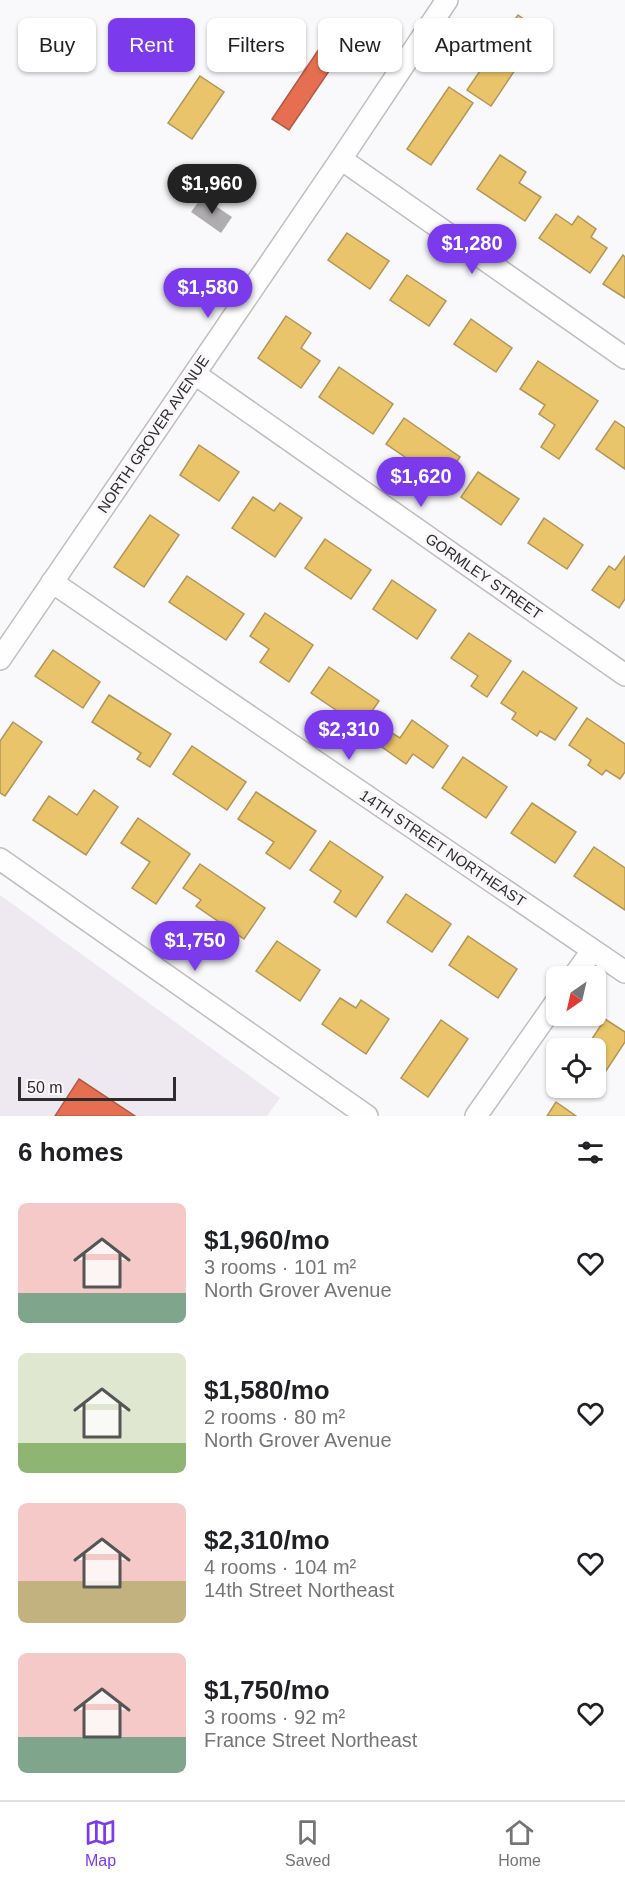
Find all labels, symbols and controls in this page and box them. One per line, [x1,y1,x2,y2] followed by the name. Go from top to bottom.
[18,18,96,72] chip: Buy
[108,18,195,72] chip: Rent
[207,18,306,72] chip: Filters
[318,18,402,72] chip: New
[414,18,553,72] chip: Apartment
[163,164,261,215] pin: $1,960
[181,172,243,194] text: $1,960
[423,224,521,275] pin: $1,280
[441,232,503,254] text: $1,280
[159,268,257,319] pin: $1,580
[177,276,239,298] text: $1,580
[94,352,212,516] street label: NORTH GROVER AVENUE
[372,457,470,508] pin: $1,620
[390,465,452,487] text: $1,620
[423,529,545,623] street label: GORMLEY STREET
[300,710,398,761] pin: $2,310
[318,718,380,740] text: $2,310
[357,786,529,910] street label: 14TH STREET NORTHEAST
[146,921,244,972] pin: $1,750
[164,929,226,951] text: $1,750
[546,966,606,1026] north arrow
[546,966,606,1098] map controls
[546,1038,606,1098] button: locate
[18,1074,176,1102] scale bar
[27,1079,63,1096] text: 50 m
[574,1136,607,1169] icon: filters
[18,1137,124,1167] text: 6 homes
[204,1225,330,1255] text: $1,960/mo
[66,1227,138,1299] icon: home
[574,1247,607,1280] icon: heart
[204,1256,356,1278] text: 3 rooms · 101 m²
[204,1279,392,1301] text: North Grover Avenue
[204,1375,330,1405] text: $1,580/mo
[66,1377,138,1449] icon: home
[574,1397,607,1430] icon: heart
[204,1406,345,1428] text: 2 rooms · 80 m²
[204,1429,392,1451] text: North Grover Avenue
[204,1525,330,1555] text: $2,310/mo
[66,1527,138,1599] icon: home
[574,1547,607,1580] icon: heart
[204,1556,356,1578] text: 4 rooms · 104 m²
[204,1579,394,1601] text: 14th Street Northeast
[204,1675,330,1705] text: $1,750/mo
[66,1677,138,1749] icon: home
[574,1697,607,1730] icon: heart
[204,1706,345,1728] text: 3 rooms · 92 m²
[204,1729,417,1751] text: France Street Northeast
[84,1816,117,1870] tab: Map
[285,1816,330,1870] tab: Saved
[498,1816,541,1870] tab: Home

